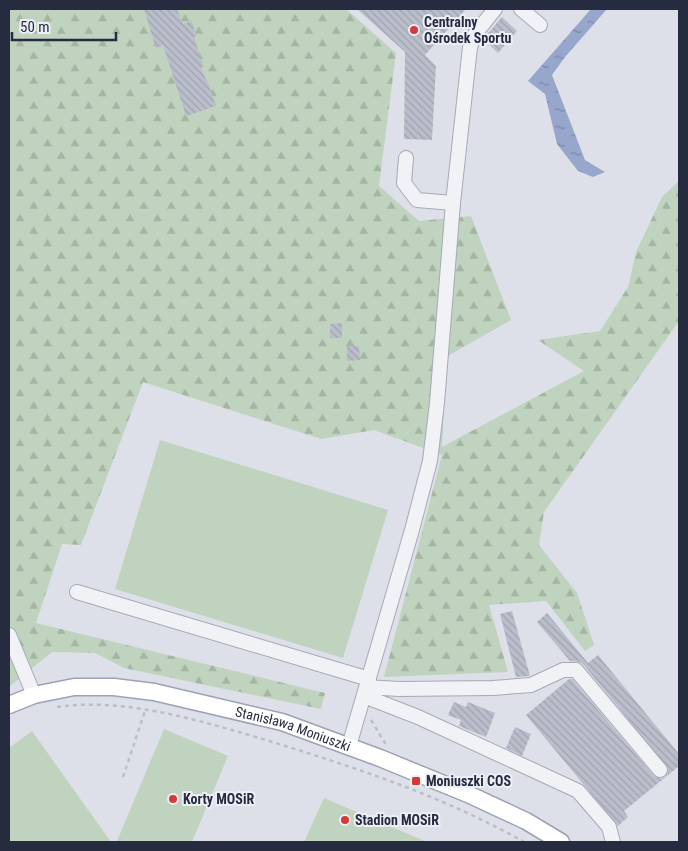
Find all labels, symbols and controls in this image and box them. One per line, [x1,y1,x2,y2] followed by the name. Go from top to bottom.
[12,10,116,42] scale bar
[424,14,511,46] place label: Centralny Ośrodek Sportu
[20,18,50,36] text: 50 m
[408,24,420,36] marker: Centralny Ośrodek Sportu
[234,703,353,755] street label: Stanisława Moniuszki
[426,773,511,789] place label: Moniuszki COS
[410,775,422,787] marker: Moniuszki COS
[183,791,254,807] place label: Korty MOSiR
[167,793,179,805] marker: Korty MOSiR
[355,812,439,828] place label: Stadion MOSiR
[339,814,351,826] marker: Stadion MOSiR

